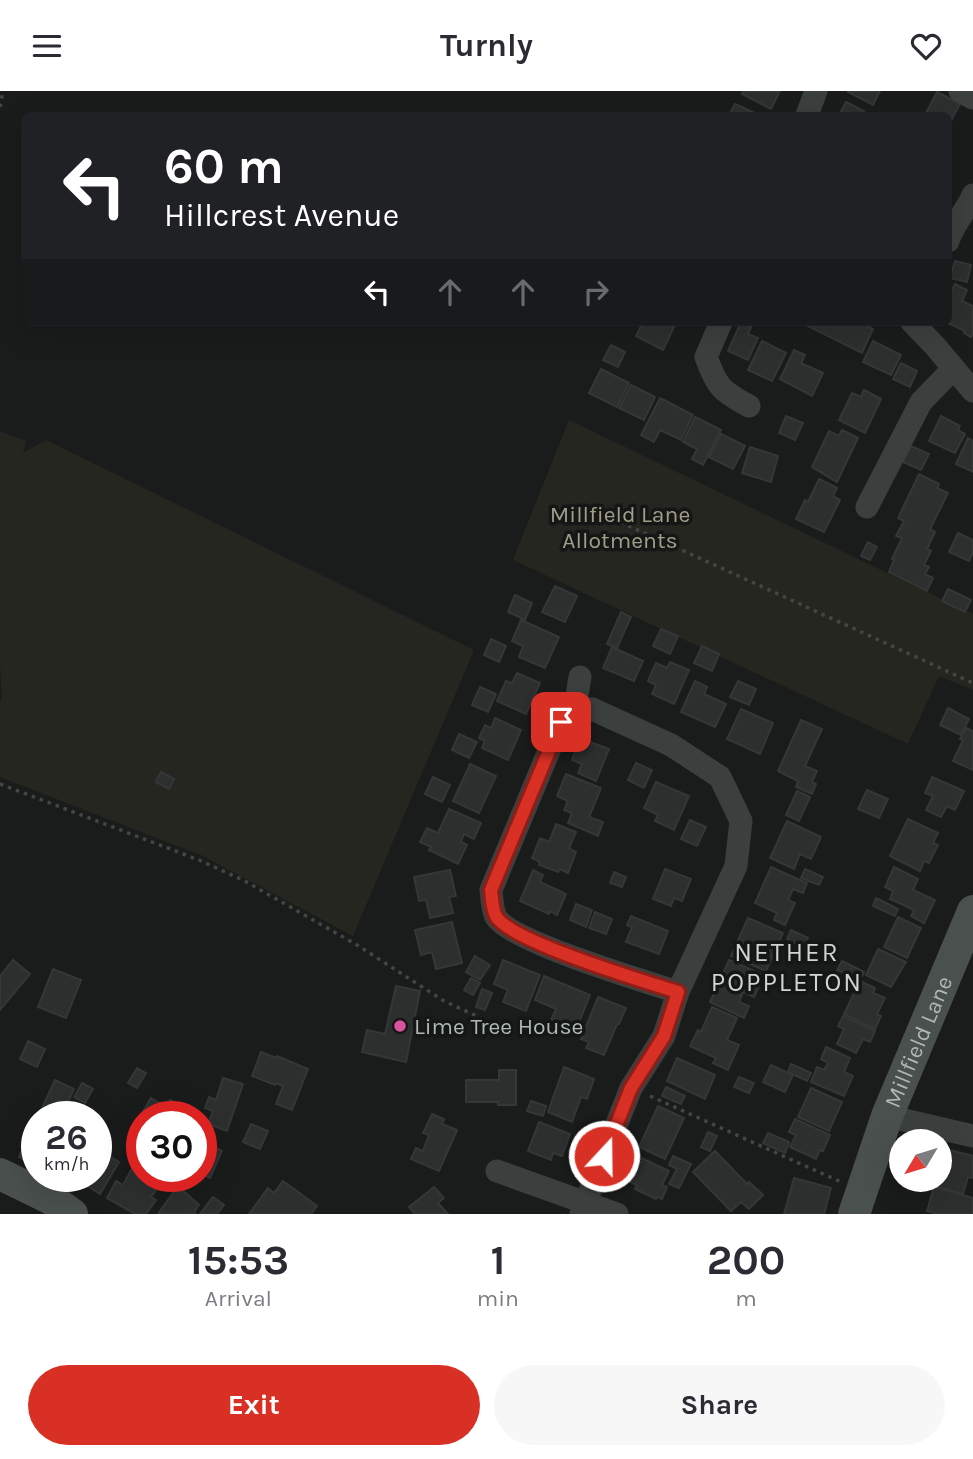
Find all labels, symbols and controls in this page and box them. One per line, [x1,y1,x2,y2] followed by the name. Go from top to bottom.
[28,27,66,65] icon: menu
[440,27,533,64] text: Turnly
[907,27,945,65] icon: heart
[164,138,284,195] text: 60 m
[49,140,140,231] icon: left
[164,197,399,234] text: Hillcrest Avenue
[358,273,396,311] icon: left
[431,273,469,311] icon: ahead
[504,273,542,311] icon: ahead
[577,273,615,311] icon: right
[550,501,690,554] park label: Millfield Lane Allotments
[531,692,591,752] pin
[542,703,580,741] icon: arrive
[711,937,863,998] district label: NETHER POPPLETON
[879,972,958,1112] street label: Millfield Lane
[414,1013,583,1040] place label: Lime Tree House
[392,1018,408,1034] marker: Lime Tree House
[126,1101,217,1192] speed limit sign: 30
[45,1117,88,1158] text: 26
[567,1119,641,1193] position arrow
[889,1129,952,1192] north arrow
[889,1129,952,1192] map controls
[44,1153,89,1175] text: km/h
[188,1235,289,1285] text: 15:53
[490,1235,505,1285] text: 1
[707,1235,785,1285] text: 200
[205,1285,272,1312] text: Arrival
[477,1285,519,1312] text: min
[735,1285,757,1312] text: m
[28,1365,480,1445] button: Exit
[494,1365,945,1445] button: Share

